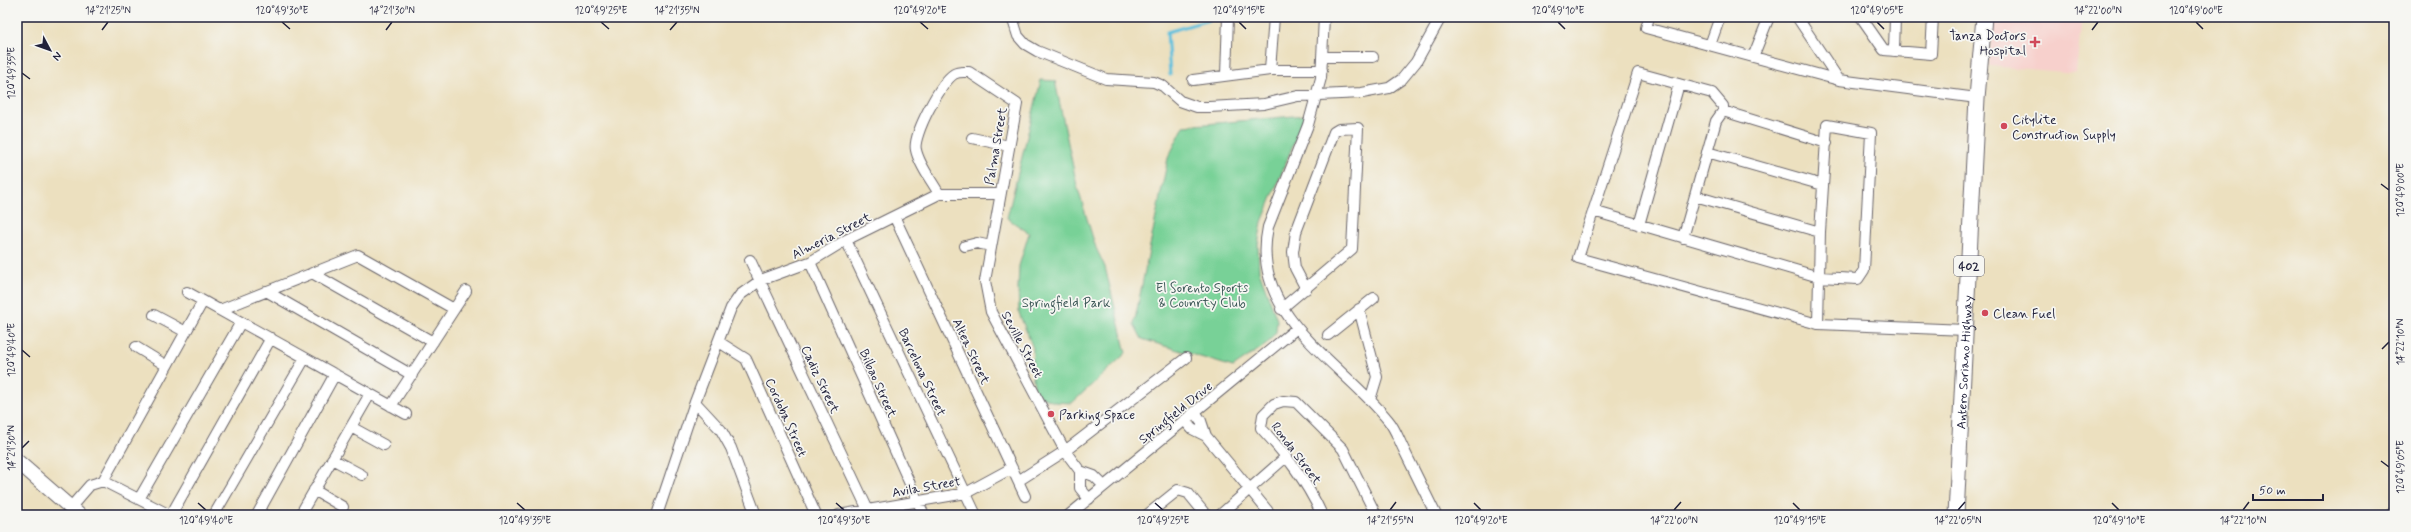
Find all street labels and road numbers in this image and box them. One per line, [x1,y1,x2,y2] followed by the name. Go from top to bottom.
[981,106,1012,186] street label: Palma Street
[789,209,875,264] street label: Almeria Street
[1954,256,1984,276] road number: 402
[1953,294,1978,430] street label: Antero Soriano Highway
[997,308,1046,381] street label: Seville Street
[948,316,993,388] street label: Altea Street
[894,326,949,419] street label: Barcelona Street
[797,343,843,417] street label: Cadiz Street
[855,347,900,421] street label: Bilbao Street
[761,376,811,460] street label: Cordoba Street
[1136,378,1218,450] street label: Springfield Drive
[1267,419,1325,489] street label: Ronda Street
[891,473,962,502] street label: Avila Street

